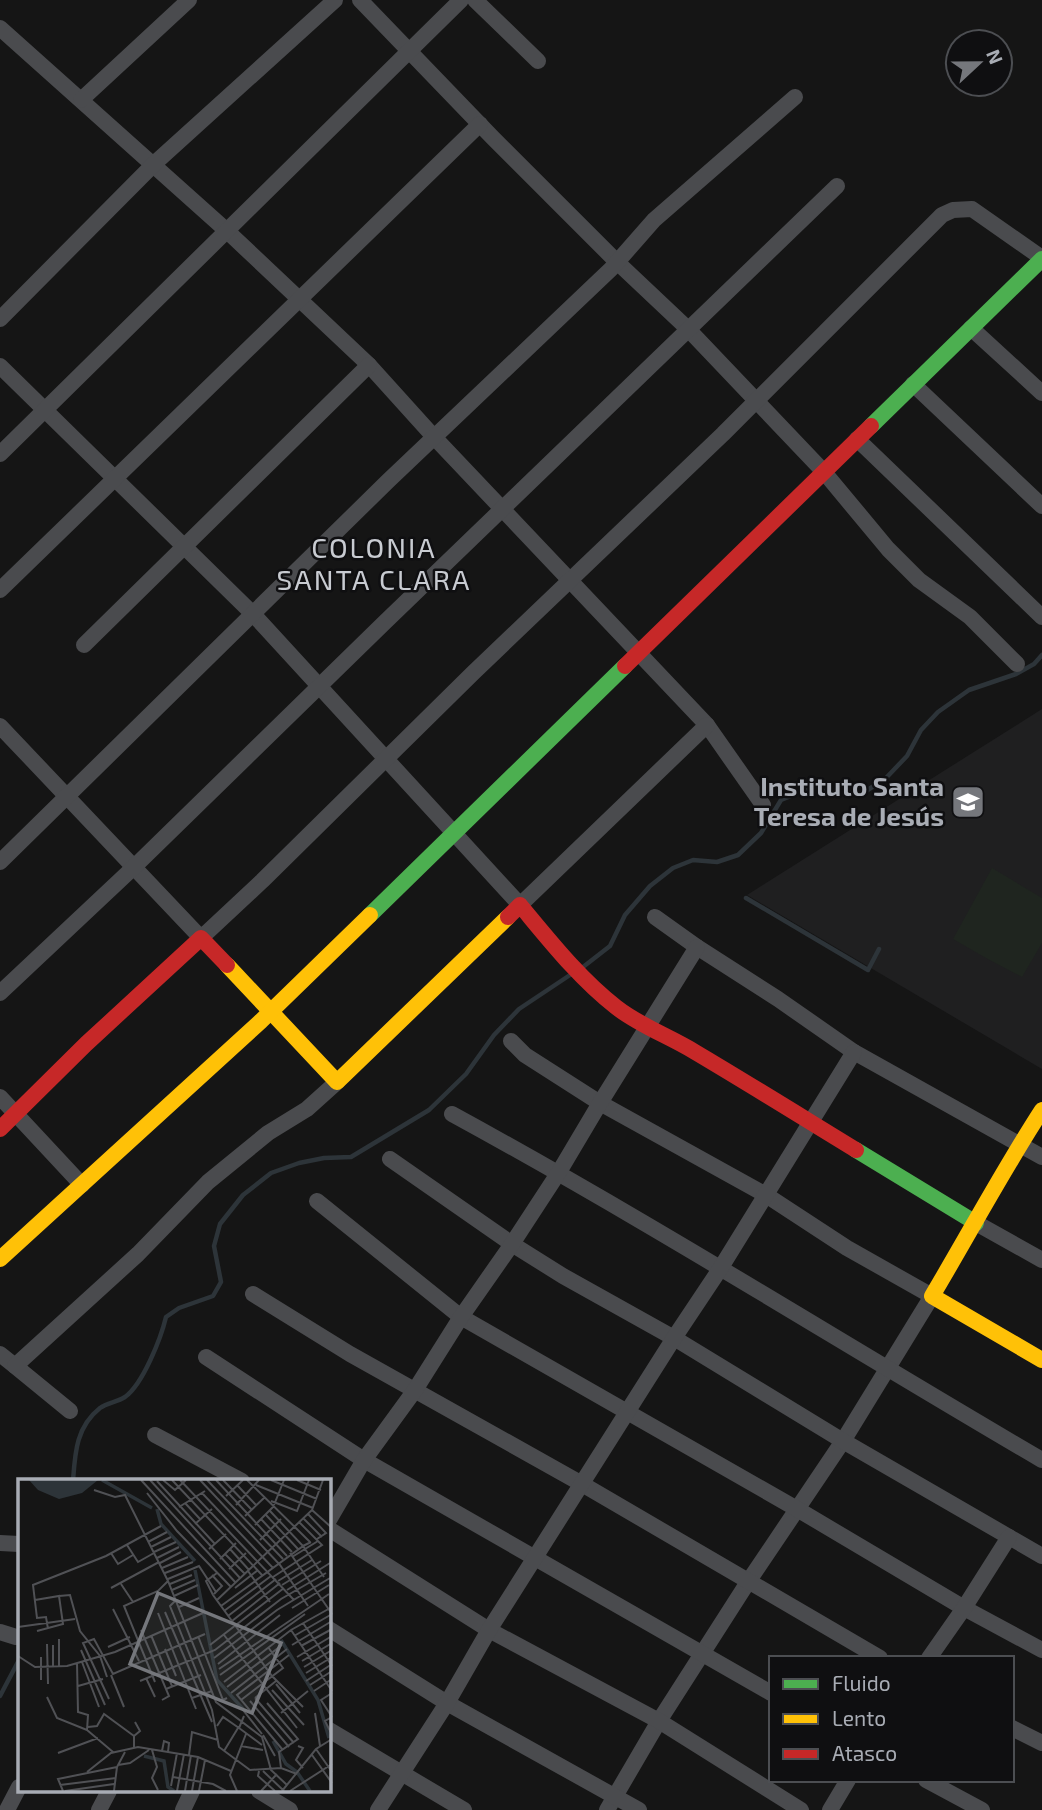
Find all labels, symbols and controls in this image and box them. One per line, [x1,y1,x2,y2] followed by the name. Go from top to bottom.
[944,28,1014,98] north arrow
[982,46,1008,67] text: N
[277,530,471,596] district label: COLONIA SANTA CLARA
[754,770,944,831] place label: Instituto Santa Teresa de Jesús
[949,783,987,821] school or university icon: Instituto Santa Teresa de Jesús
[18,1479,331,1792] inset map
[769,1656,1014,1782] legend
[832,1670,891,1695] text: Fluido
[832,1705,886,1730] text: Lento
[832,1740,897,1765] text: Atasco

